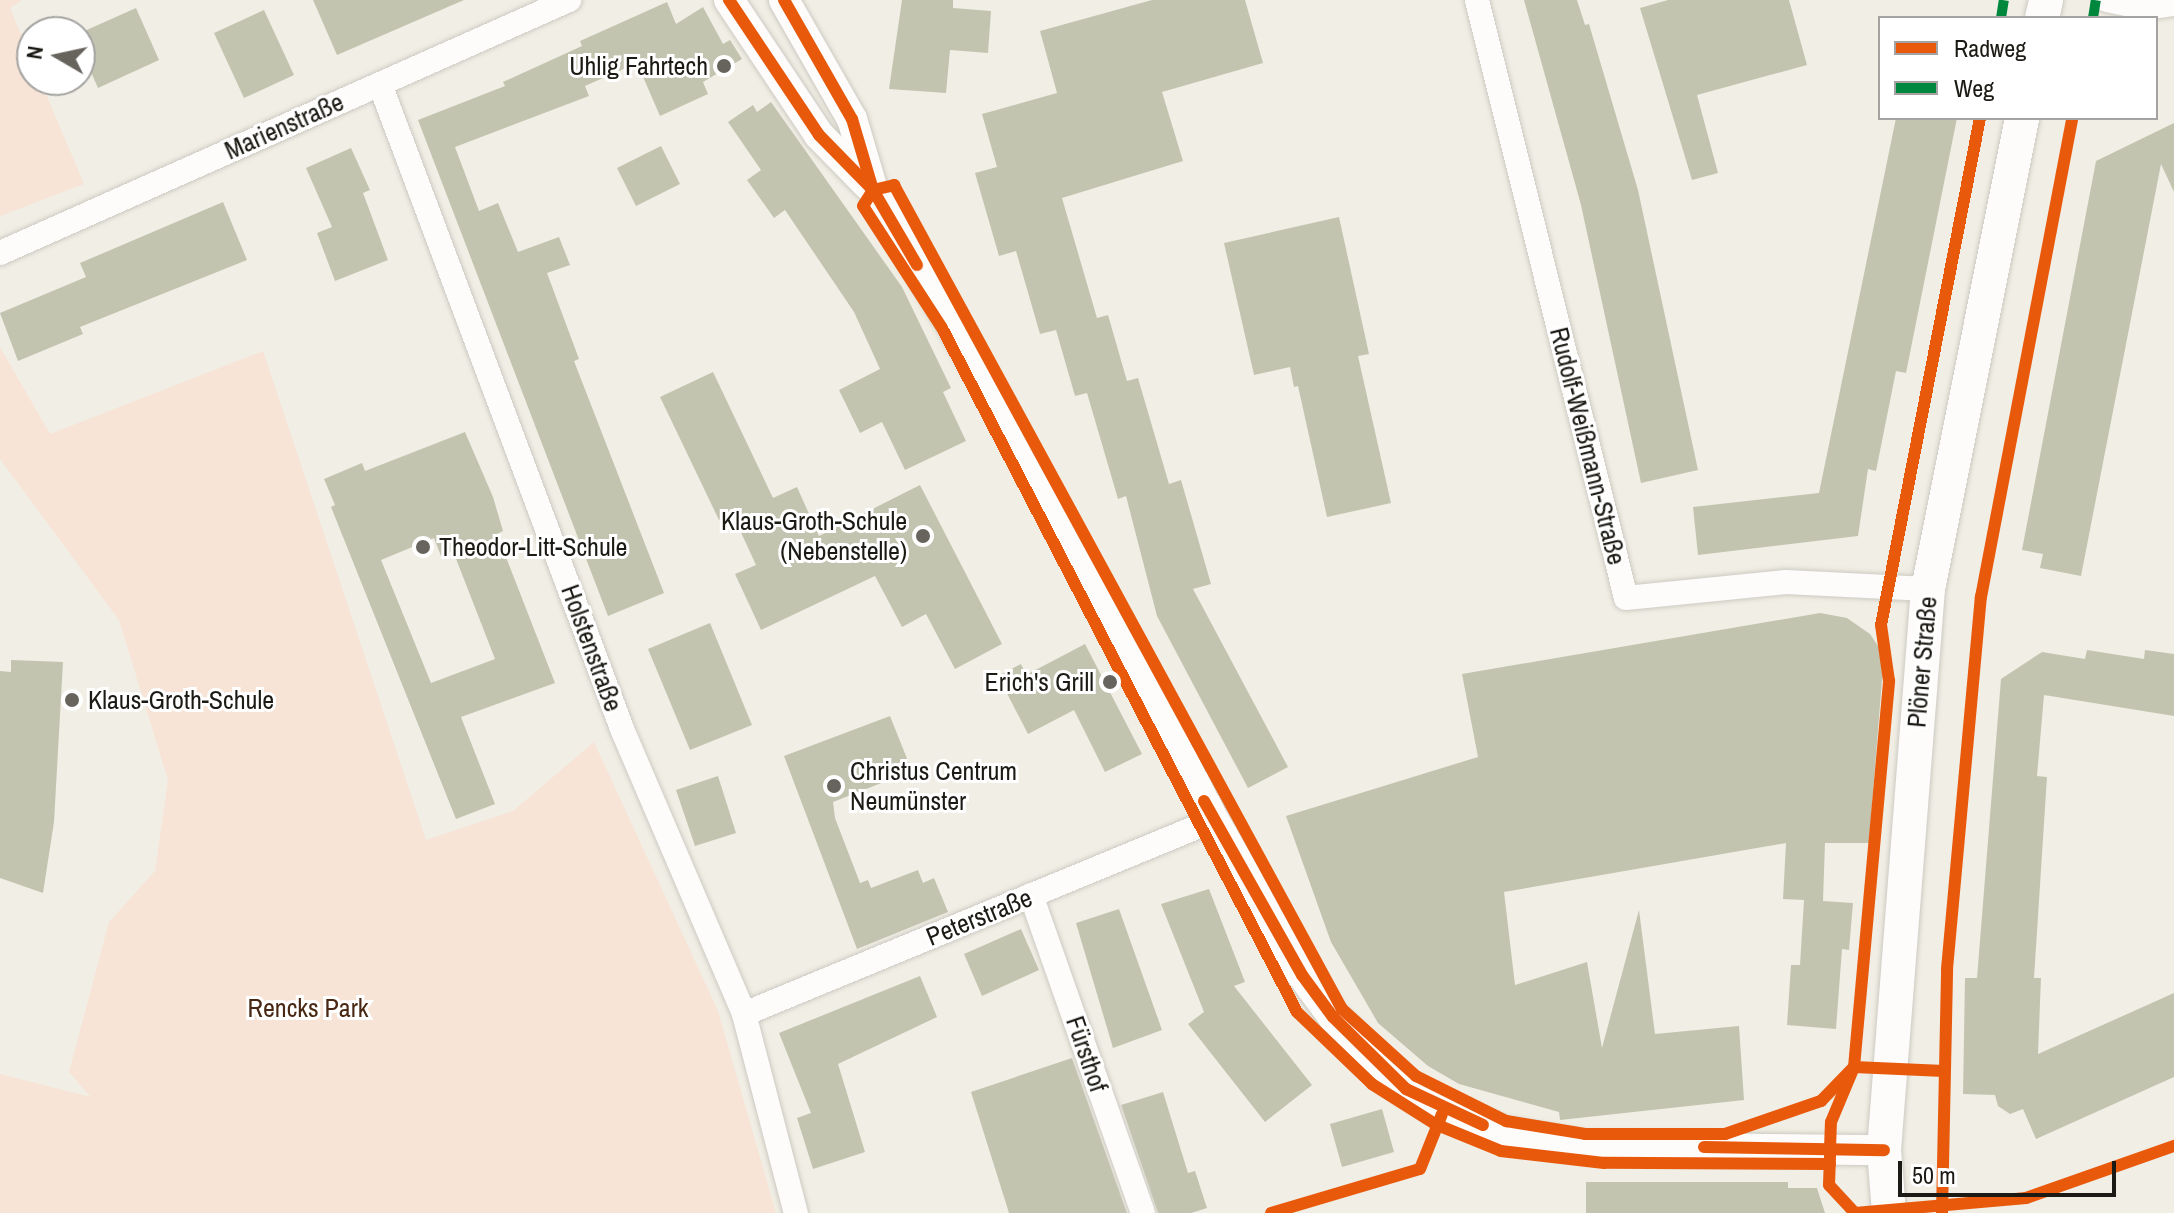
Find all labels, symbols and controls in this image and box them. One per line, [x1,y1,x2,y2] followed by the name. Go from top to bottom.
[16,16,96,96] north arrow
[1878,16,2158,120] legend
[1954,32,2026,64] text: Radweg
[18,44,50,61] text: N
[569,50,708,82] place label: Uhlig Fahrtech
[715,57,733,75] marker: Uhlig Fahrtech
[1954,72,1994,104] text: Weg
[220,86,348,166] street label: Marienstraße
[1543,324,1633,568] street label: Rudolf-Weißmann-Straße
[721,505,907,566] place label: Klaus-Groth-Schule (Nebenstelle)
[914,527,932,545] marker: Klaus-Groth-Schule (Nebenstelle)
[439,531,627,563] place label: Theodor-Litt-Schule
[414,538,432,556] marker: Theodor-Litt-Schule
[555,580,629,716] street label: Holstenstraße
[1901,595,1943,729] street label: Plöner Straße
[984,666,1094,698] place label: Erich's Grill
[1101,673,1119,691] marker: Erich's Grill
[88,684,274,716] place label: Klaus-Groth-Schule
[63,691,81,709] marker: Klaus-Groth-Schule
[850,755,1017,816] place label: Christus Centrum Neumünster
[825,777,843,795] marker: Christus Centrum Neumünster
[922,882,1036,952] street label: Peterstraße
[248,992,368,1024] park label: Rencks Park
[1060,1012,1114,1096] street label: Fürsthof
[1902,1145,2120,1195] scale bar
[1912,1159,1956,1191] text: 50 m

